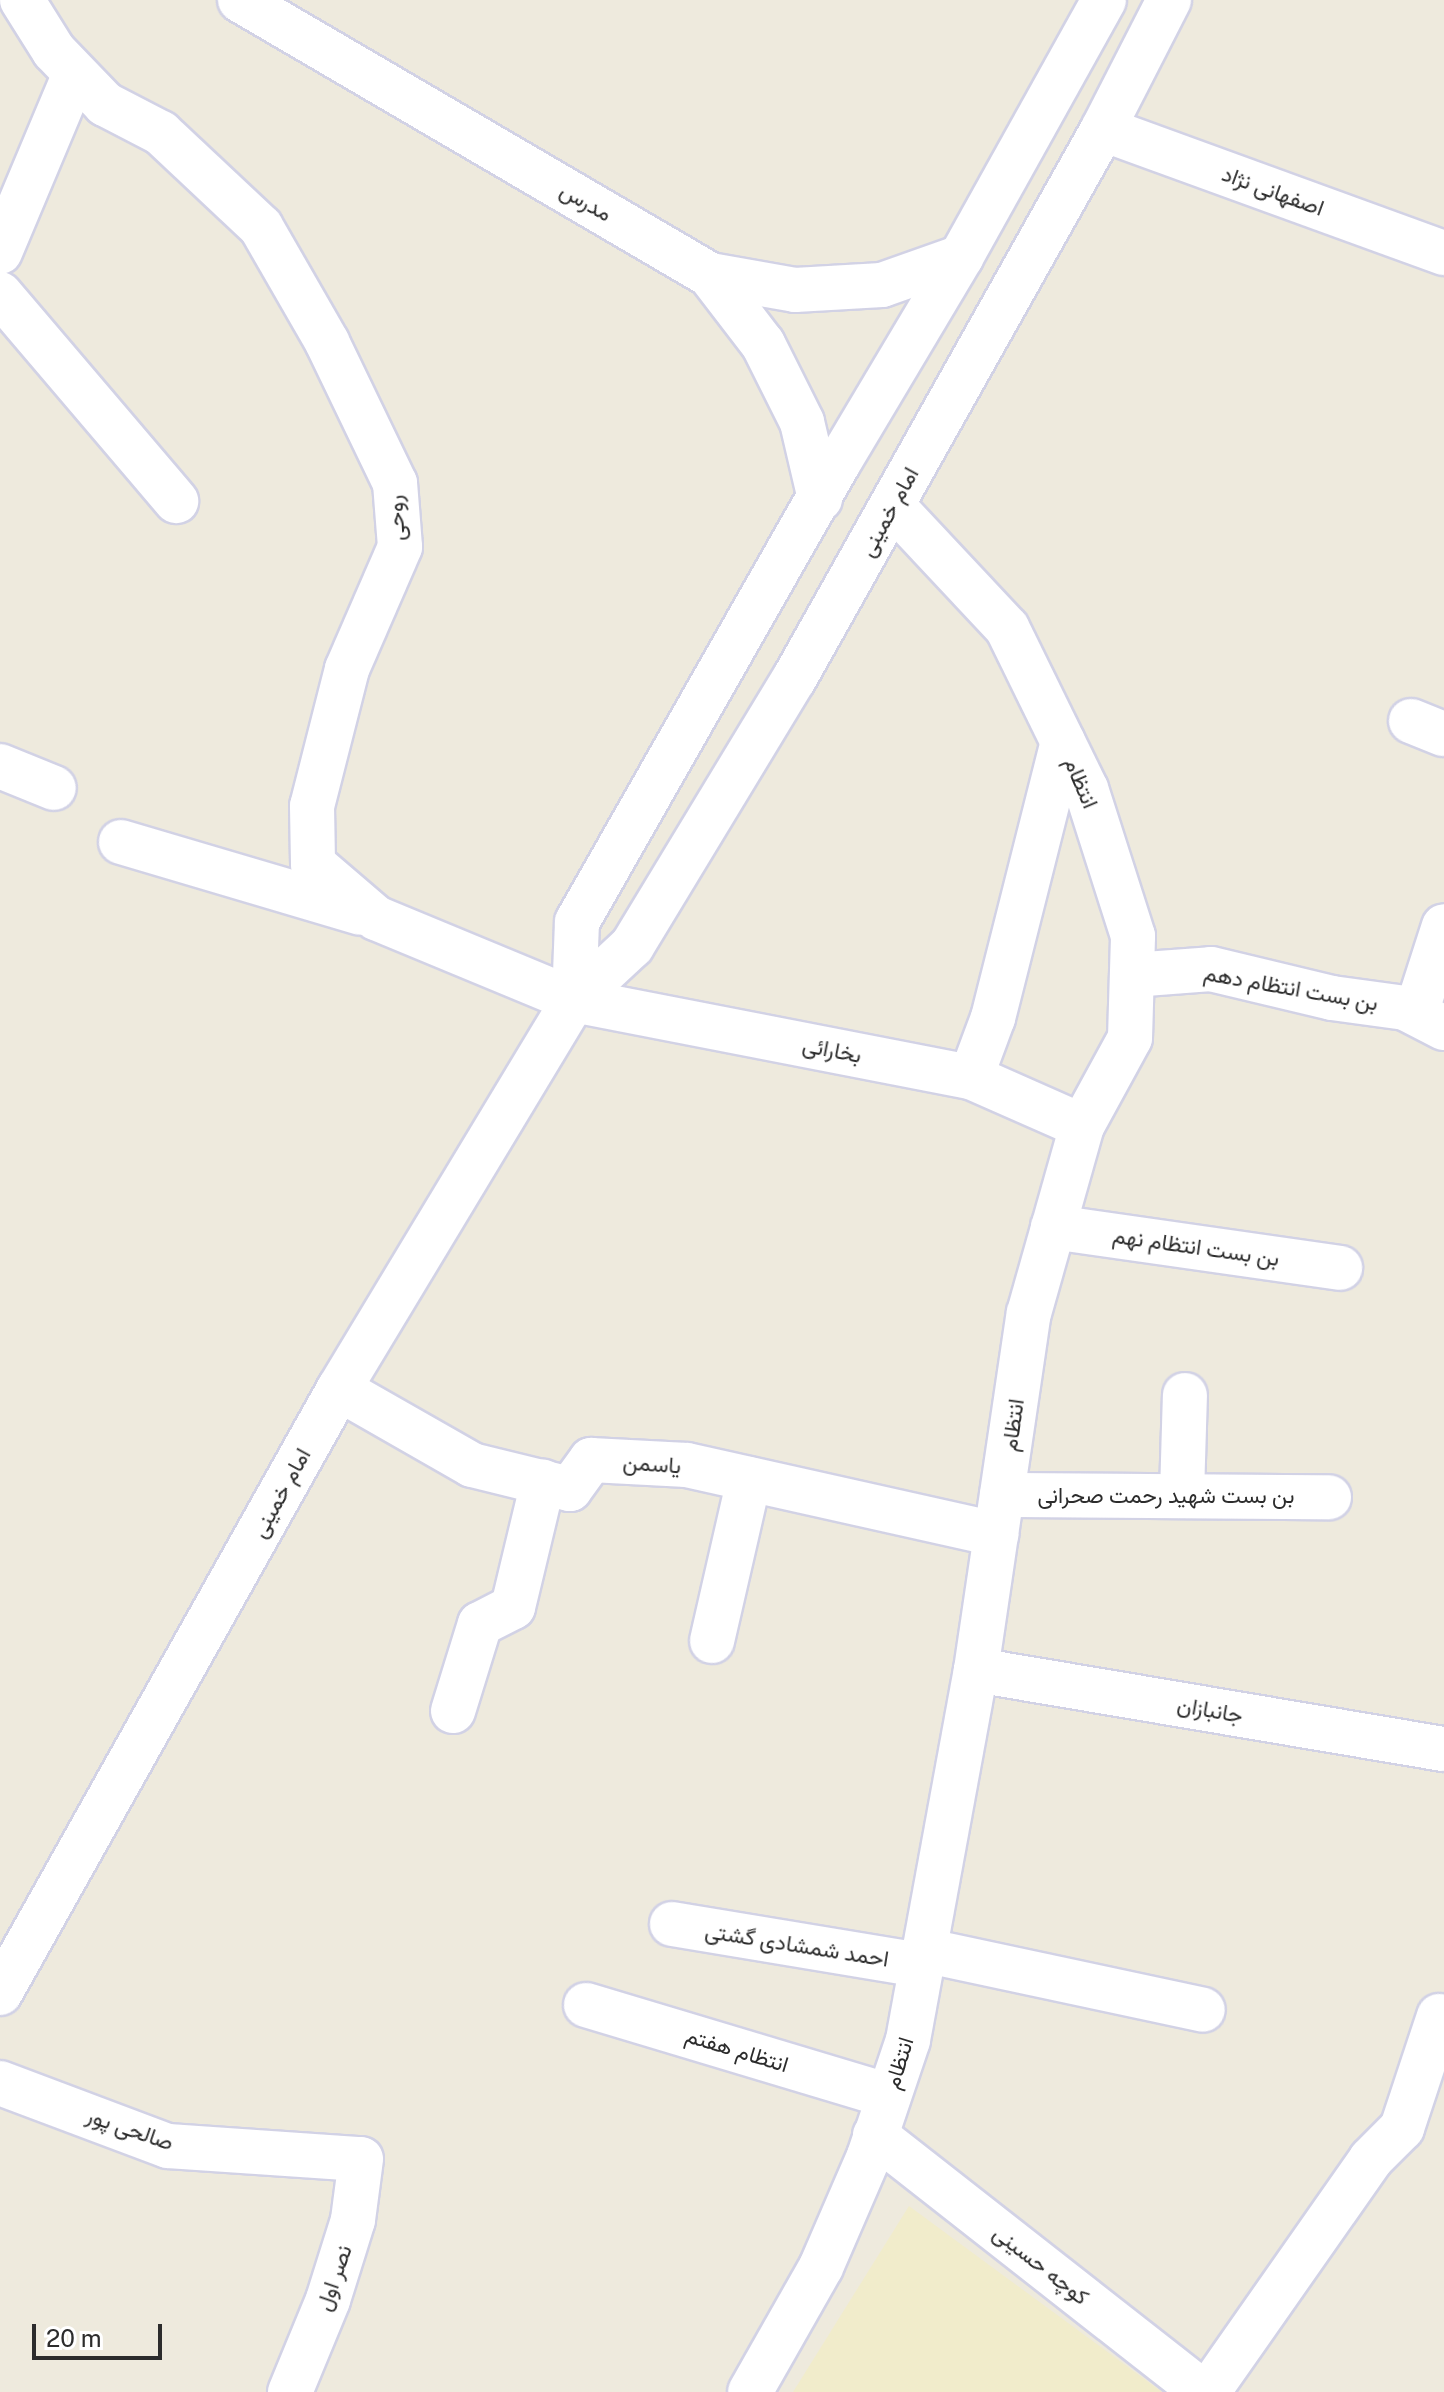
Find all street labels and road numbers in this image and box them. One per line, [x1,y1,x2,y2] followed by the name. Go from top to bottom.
[1218,160,1328,222] street label: اصفهانی نژاد
[555,177,617,227] street label: مدرس
[854,463,924,561] street label: امام خمینی
[382,494,410,542] street label: روحی
[1059,753,1103,813] street label: انتظام
[1202,960,1380,1016] street label: بن بست انتظام دهم
[800,1031,864,1069] street label: بخارائی
[1111,1222,1281,1272] street label: بن بست انتظام نهم
[996,1397,1030,1453] street label: انتظام
[246,1444,316,1542] street label: امام خمینی
[622,1449,682,1479] street label: یاسمن
[1038,1483,1294,1509] street label: بن بست شهید رحمت صحرانی
[1175,1691,1245,1729] street label: جانبازان
[703,1917,891,1973] street label: احمد شمشادی گشتی
[682,2022,792,2078] street label: انتظام هفتم
[879,2034,919,2092] street label: انتظام
[83,2102,177,2156] street label: صالحی پور
[988,2219,1094,2311] street label: کوچه حسینی
[310,2242,358,2314] street label: نصر اول

